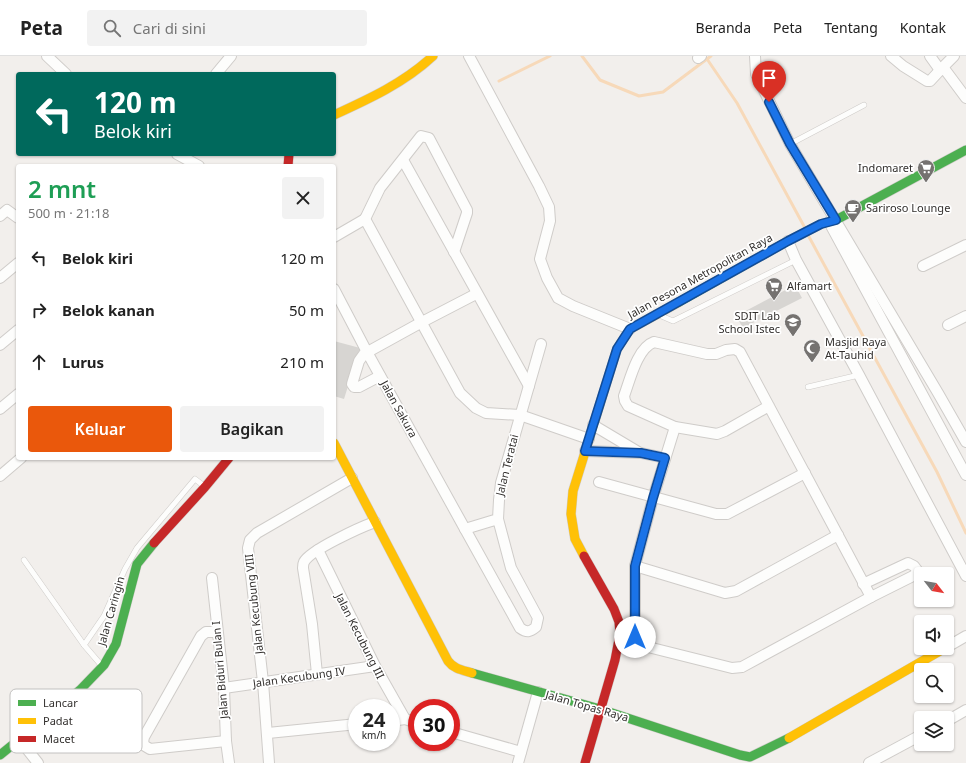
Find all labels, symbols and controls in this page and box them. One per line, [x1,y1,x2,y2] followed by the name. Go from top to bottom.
[87,10,367,46] search box
[20,15,63,41] text: Peta
[101,17,123,39] icon: search
[133,18,206,38] text: Cari di sini
[696,18,751,37] text: Beranda
[773,18,802,37] text: Peta
[824,18,878,37] text: Tentang
[900,18,946,37] text: Kontak
[752,61,786,102] pin
[758,67,780,89] icon: arrive
[94,83,177,121] text: 120 m
[28,88,80,140] icon: left
[94,119,172,143] text: Belok kiri
[916,158,936,183] supermarket icon: Indomaret
[858,160,913,175] place label: Indomaret
[28,172,96,205] text: 2 mnt
[282,177,324,219] button: close
[843,198,863,223] cafe icon: Sariroso Lounge
[866,200,950,215] place label: Sariroso Lounge
[28,204,109,222] text: 500 m · 21:18
[624,229,775,322] street label: Jalan Pesona Metropolitan Raya
[28,247,50,269] icon: left
[62,248,133,268] text: Belok kiri
[280,248,324,268] text: 120 m
[764,276,784,301] supermarket icon: Alfamart
[787,278,832,293] place label: Alfamart
[28,299,50,321] icon: right
[62,300,155,320] text: Belok kanan
[289,300,324,320] text: 50 m
[718,308,780,336] place label: SDIT Lab School Istec
[783,312,803,337] school or university icon: SDIT Lab School Istec
[825,334,887,362] place label: Masjid Raya At-Tauhid
[802,338,822,363] mosque icon: Masjid Raya At-Tauhid
[28,351,50,373] icon: ahead
[62,352,104,372] text: Lurus
[280,352,324,372] text: 210 m
[377,377,421,440] street label: Jalan Sakura
[28,406,172,452] button: Keluar
[180,406,324,452] button: Bagikan
[491,433,521,498] street label: Jalan Teratai
[241,553,266,656] street label: Jalan Kecubung VIII
[914,567,954,607] north arrow
[914,567,954,751] map controls
[93,574,128,648] street label: Jalan Caringin
[332,590,389,681] street label: Jalan Kecubung III
[914,615,954,655] button: sound
[614,616,656,658] position arrow
[208,620,231,720] street label: Jalan Biduri Bulan I
[251,663,347,691] street label: Jalan Kecubung IV
[914,663,954,703] button: search
[543,686,630,725] street label: Jalan Topas Raya
[10,689,142,753] legend
[43,695,78,710] text: Lancar
[408,699,460,751] speed limit sign: 30
[363,706,385,733] text: 24
[914,711,954,751] button: layers
[43,713,73,728] text: Padat
[362,728,386,742] text: km/h
[43,731,75,746] text: Macet

